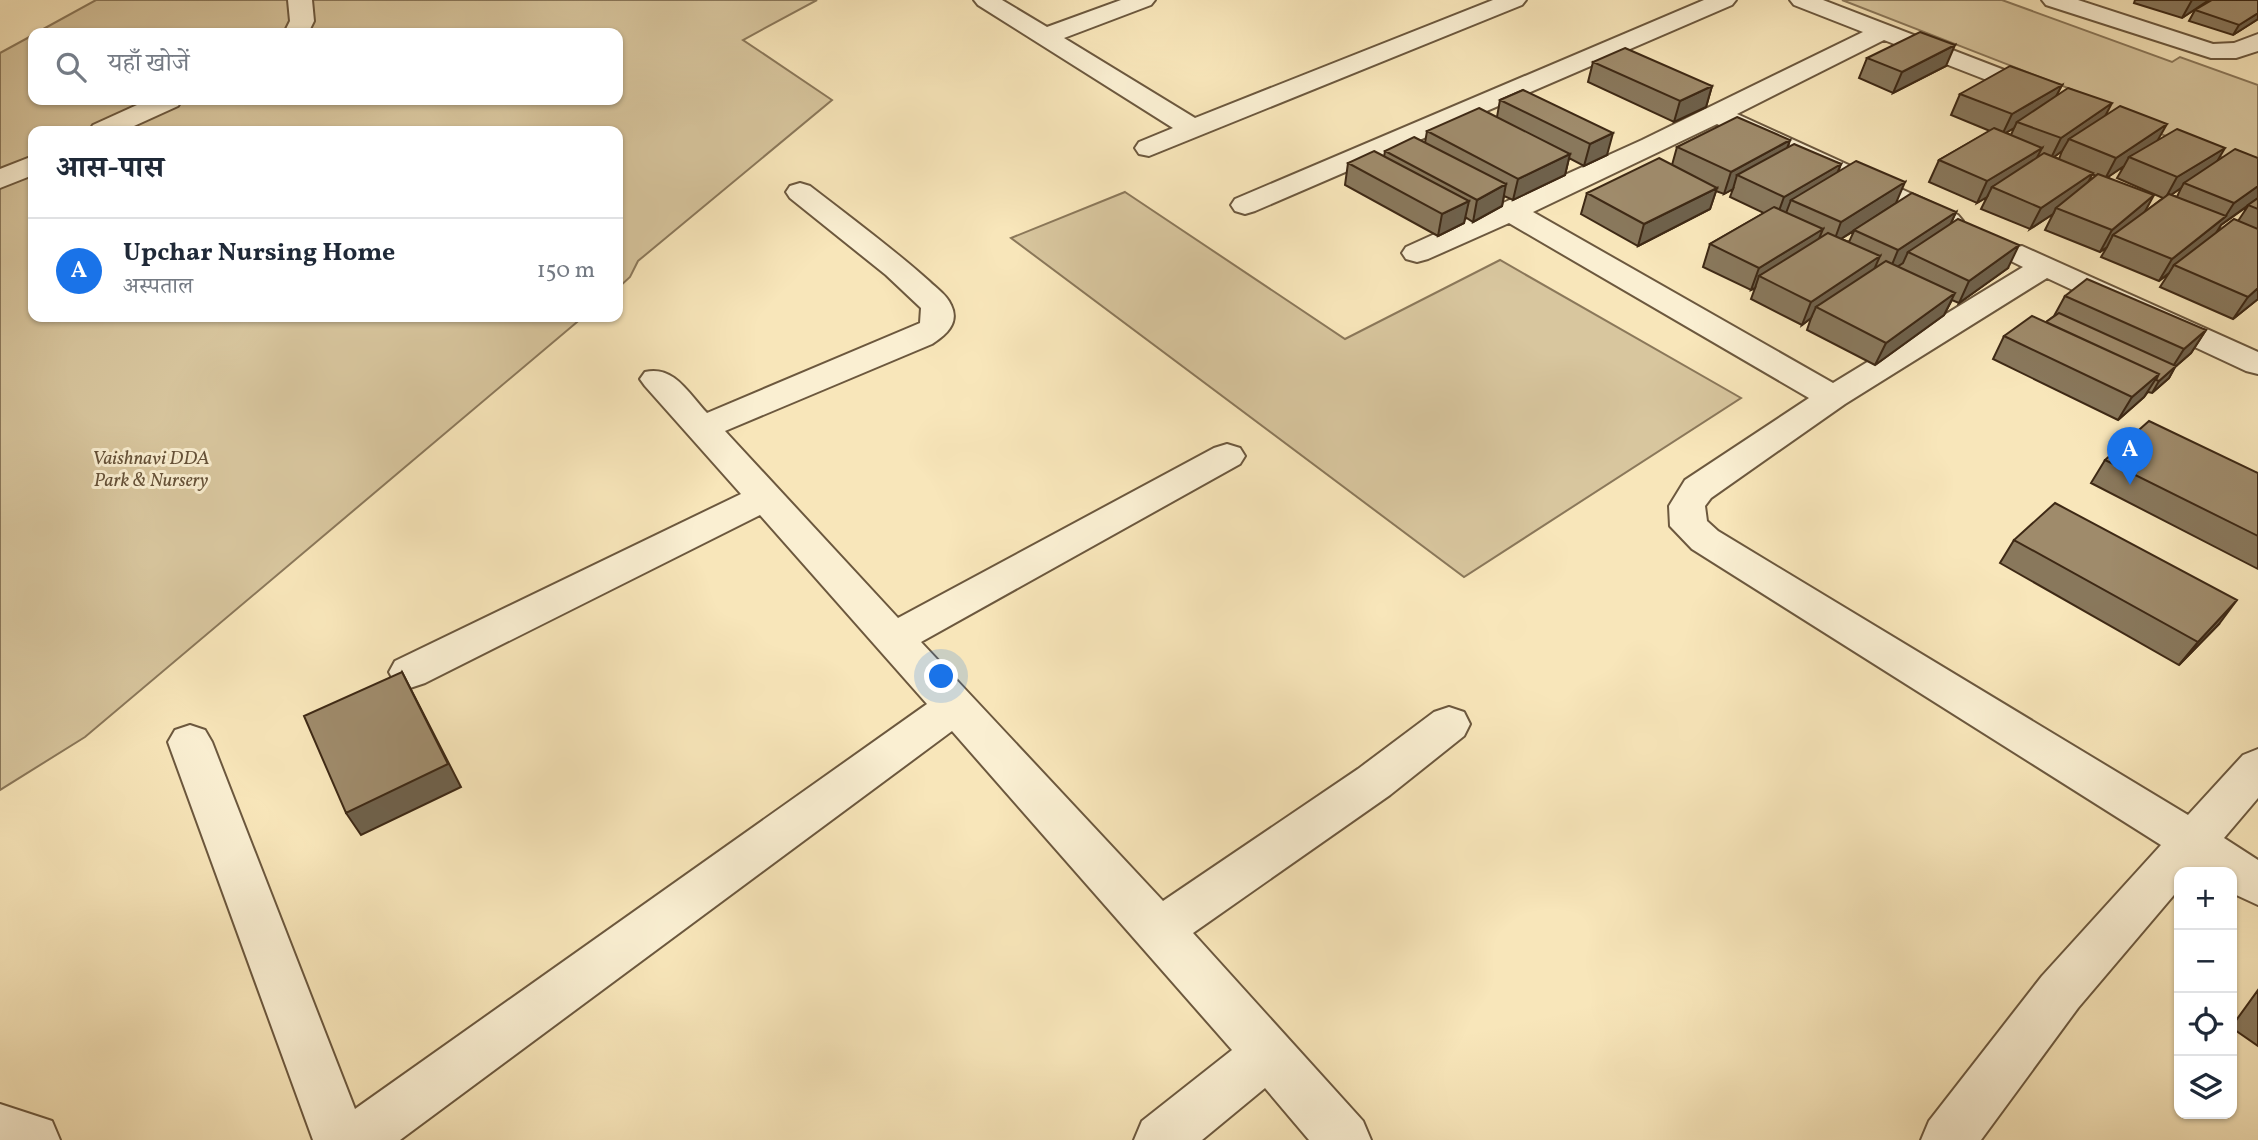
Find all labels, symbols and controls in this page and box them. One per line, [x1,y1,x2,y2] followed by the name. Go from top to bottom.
[28,28,623,105] search box
[108,46,189,82] text: यहाँ खोजें
[52,48,90,86] icon: search
[56,148,164,190] text: आस-पास
[123,235,395,271] text: Upchar Nursing Home
[71,255,87,287] text: A
[537,255,595,287] text: 150 m
[123,271,193,303] text: अस्पताल
[2107,427,2153,485] pin: A
[92,446,210,494] park label: Vaishnavi DDA Park & Nursery
[924,659,958,693] your location
[2174,867,2237,1119] map controls
[2174,867,2237,930] button: +
[2174,930,2237,993] button: −
[2174,993,2237,1056] button: locate
[2174,1056,2237,1119] button: layers

